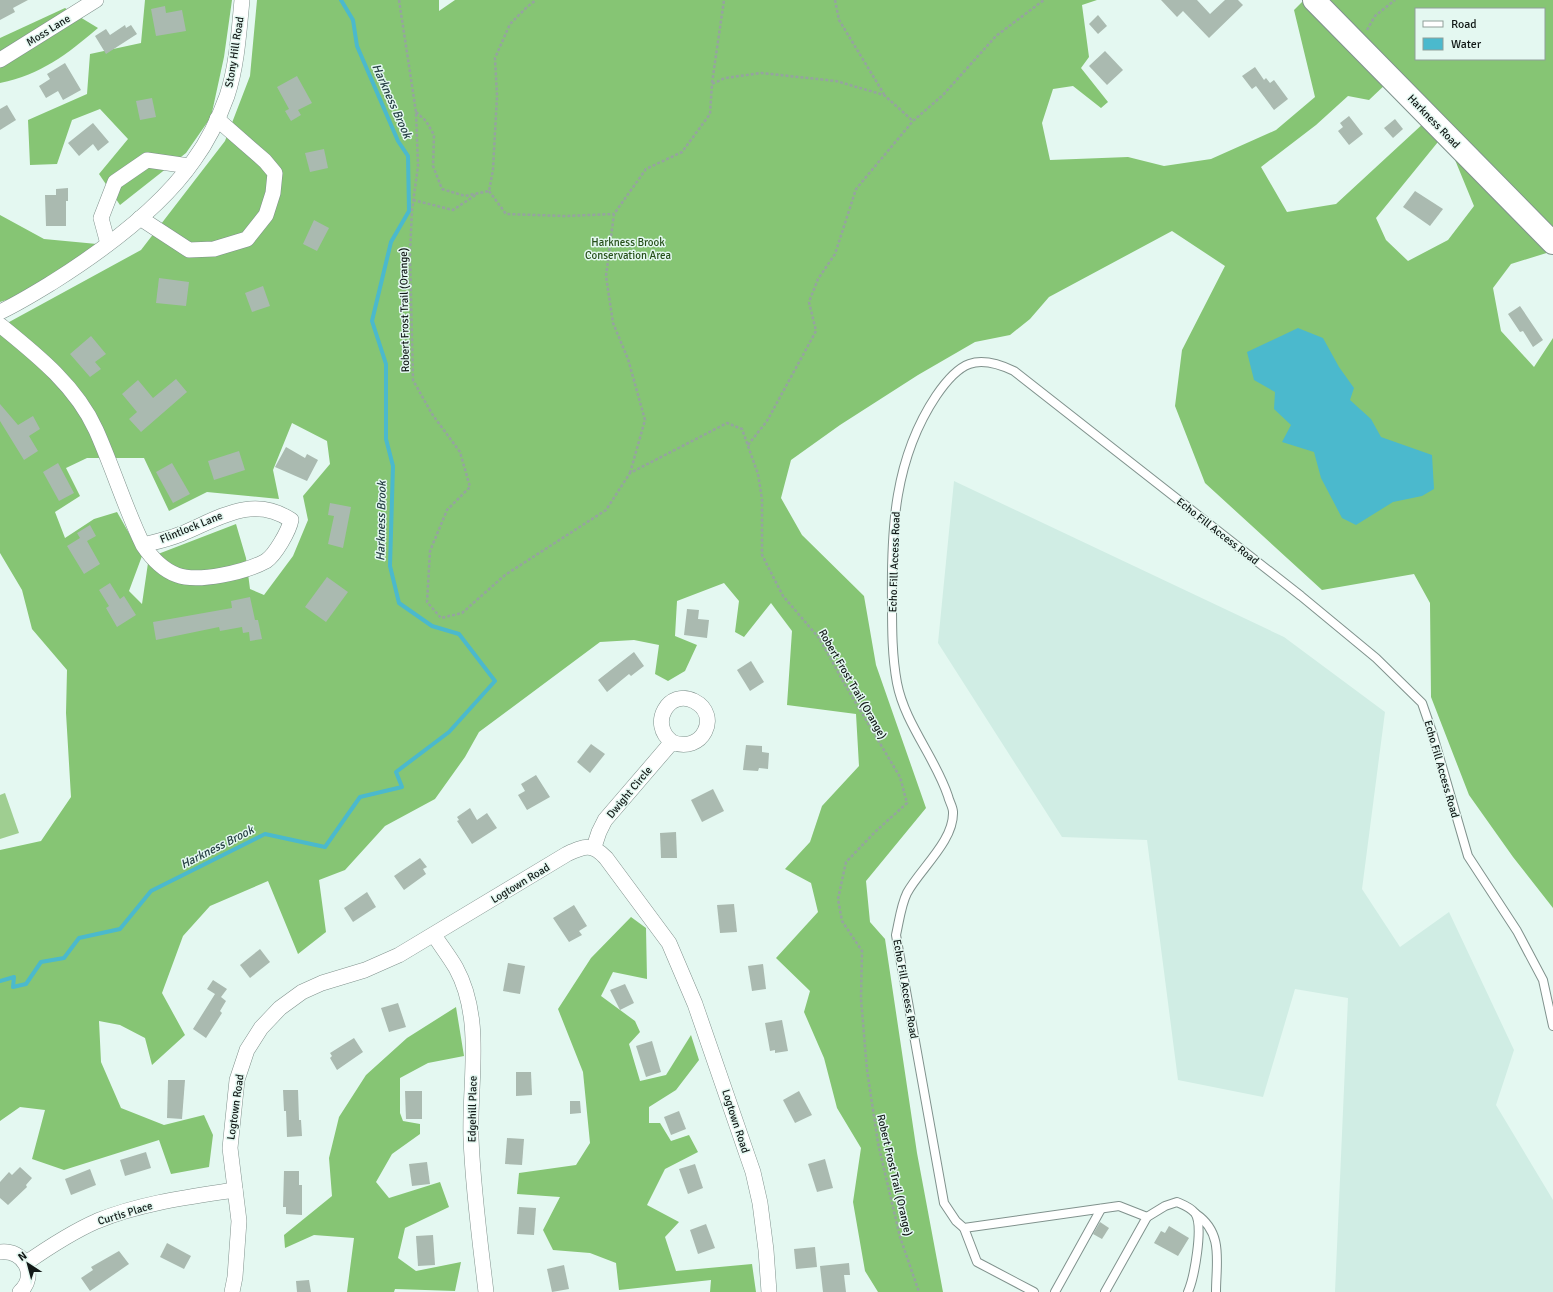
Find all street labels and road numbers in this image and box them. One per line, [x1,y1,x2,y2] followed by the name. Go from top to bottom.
[24,12,73,49] street label: Moss Lane
[222,16,247,88] street label: Stony Hill Road
[1405,92,1463,151] street label: Harkness Road
[397,248,412,372] street label: Robert Frost Trail (Orange)
[1174,495,1262,568] street label: Echo Fill Access Road
[158,509,224,546] street label: Flintlock Lane
[886,511,903,613] street label: Echo Fill Access Road
[816,627,889,741] street label: Robert Frost Trail (Orange)
[1421,719,1462,820] street label: Echo Fill Access Road
[604,764,655,821] street label: Dwight Circle
[489,861,552,906] street label: Logtown Road
[890,938,921,1040] street label: Echo Fill Access Road
[224,1073,247,1141] street label: Logtown Road
[465,1076,480,1142] street label: Edgehill Place
[719,1088,752,1155] street label: Logtown Road
[874,1113,915,1237] street label: Robert Frost Trail (Orange)
[96,1199,154,1228] street label: Curtis Place

